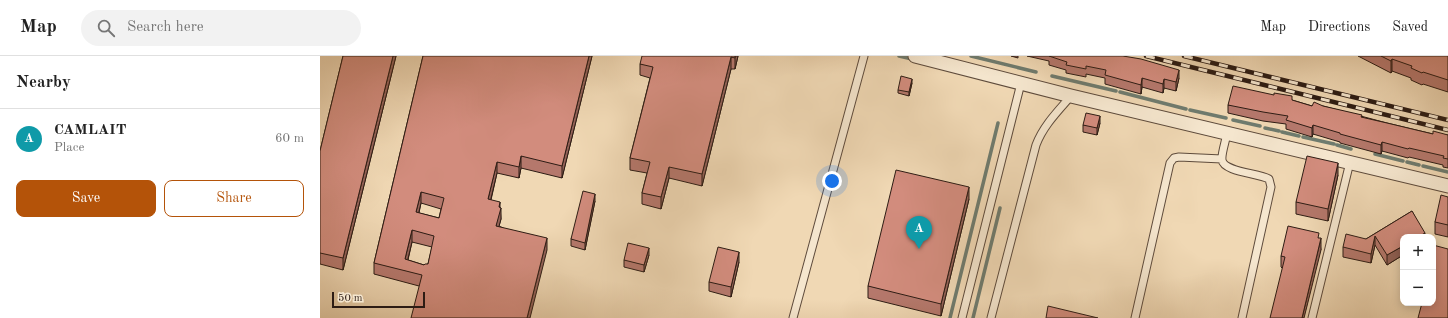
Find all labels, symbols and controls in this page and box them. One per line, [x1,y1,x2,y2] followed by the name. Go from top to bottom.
[81,10,361,46] search box
[95,17,117,39] icon: search
[20,18,57,37] text: Map
[127,20,204,35] text: Search here
[1260,20,1286,34] text: Map
[1308,20,1370,34] text: Directions
[1392,20,1428,34] text: Saved
[16,74,71,91] text: Nearby
[54,123,126,138] text: CAMLAIT
[24,132,34,145] text: A
[275,132,304,145] text: 60 m
[54,141,84,154] text: Place
[822,171,842,191] your location
[16,180,156,217] button: Save
[164,180,304,217] button: Share
[906,216,932,249] pin: A
[1400,234,1436,306] map controls
[1400,234,1436,270] button: +
[1400,270,1436,306] button: −
[332,290,425,309] scale bar
[338,293,363,304] text: 50 m

